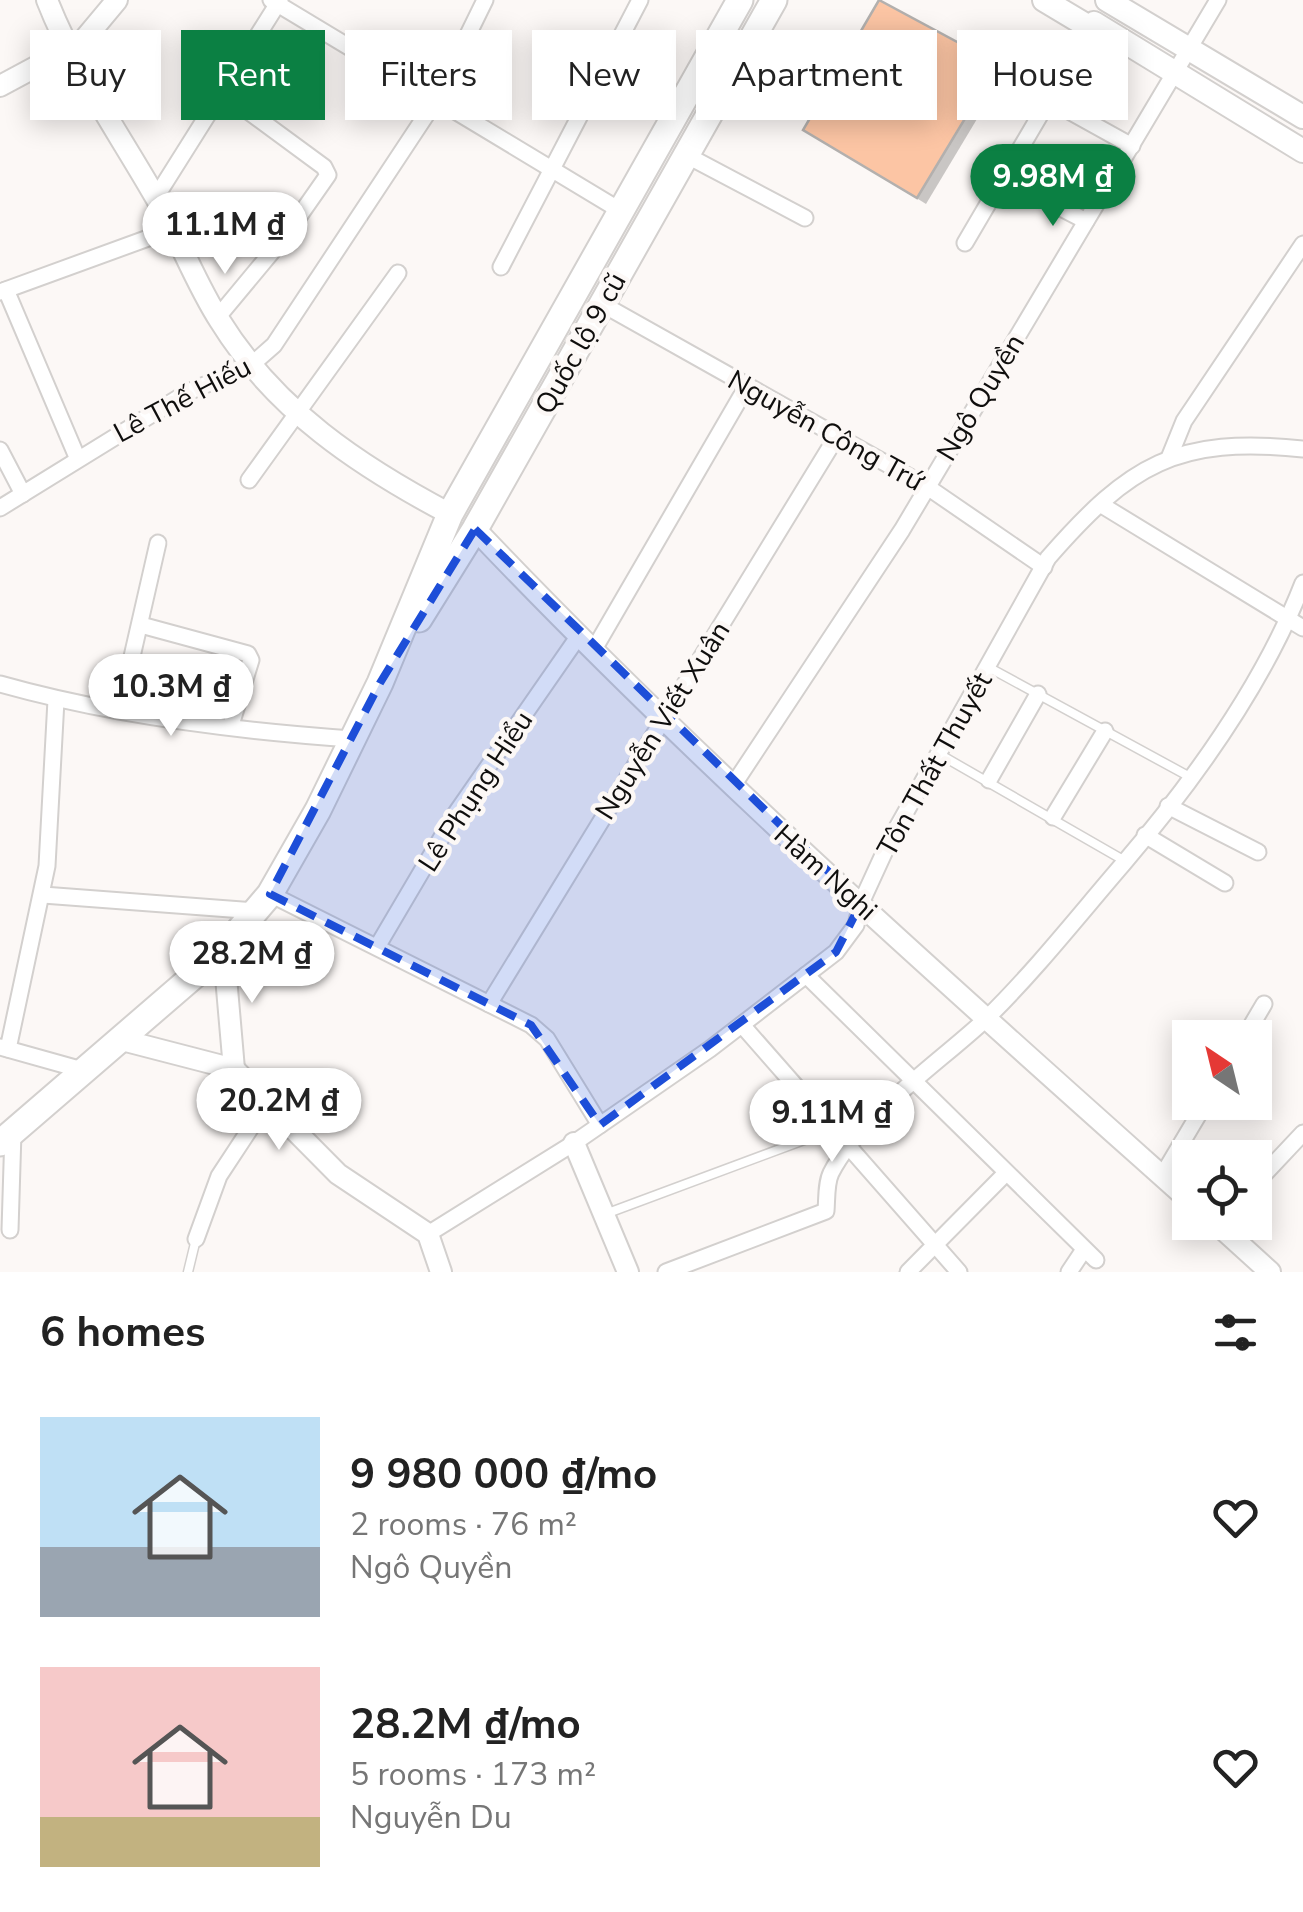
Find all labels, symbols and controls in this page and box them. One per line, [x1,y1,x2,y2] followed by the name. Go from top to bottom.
[30,30,161,120] chip: Buy
[181,30,325,120] chip: Rent
[345,30,512,120] chip: Filters
[532,30,676,120] chip: New
[696,30,937,120] chip: Apartment
[957,30,1128,120] chip: House
[961,144,1145,229] pin: 9.98M ₫
[992,155,1114,198] text: 9.98M ₫
[133,192,317,277] pin: 11.1M ₫
[164,203,286,246] text: 11.1M ₫
[526,266,635,421] street label: Quốc lộ 9 cũ
[928,327,1034,468] street label: Ngô Quyền
[107,348,258,452] street label: Lê Thế Hiếu
[721,361,931,501] street label: Nguyễn Công Trứ
[586,614,739,827] street label: Nguyễn Viết Xuân
[79,654,263,739] pin: 10.3M ₫
[110,665,232,708] text: 10.3M ₫
[868,665,1001,863] street label: Tôn Thất Thuyết
[410,704,542,879] street label: Lê Phụng Hiểu
[765,816,885,929] street label: Hàm Nghi
[160,921,344,1006] pin: 28.2M ₫
[191,932,313,975] text: 28.2M ₫
[1172,1020,1272,1120] north arrow
[1172,1020,1272,1240] map controls
[187,1068,371,1153] pin: 20.2M ₫
[218,1079,340,1122] text: 20.2M ₫
[740,1080,924,1165] pin: 9.11M ₫
[771,1091,893,1134] text: 9.11M ₫
[1172,1140,1272,1240] button: locate
[40,1304,205,1361] text: 6 homes
[1208,1305,1263,1360] icon: filters
[350,1446,657,1503] text: 9 980 000 ₫/mo
[120,1457,240,1577] icon: home
[1208,1490,1263,1545] icon: heart
[350,1503,577,1546] text: 2 rooms · 76 m²
[350,1546,512,1589] text: Ngô Quyền
[350,1696,581,1753] text: 28.2M ₫/mo
[120,1707,240,1827] icon: home
[1208,1740,1263,1795] icon: heart
[350,1753,596,1796] text: 5 rooms · 173 m²
[350,1796,512,1839] text: Nguyễn Du

